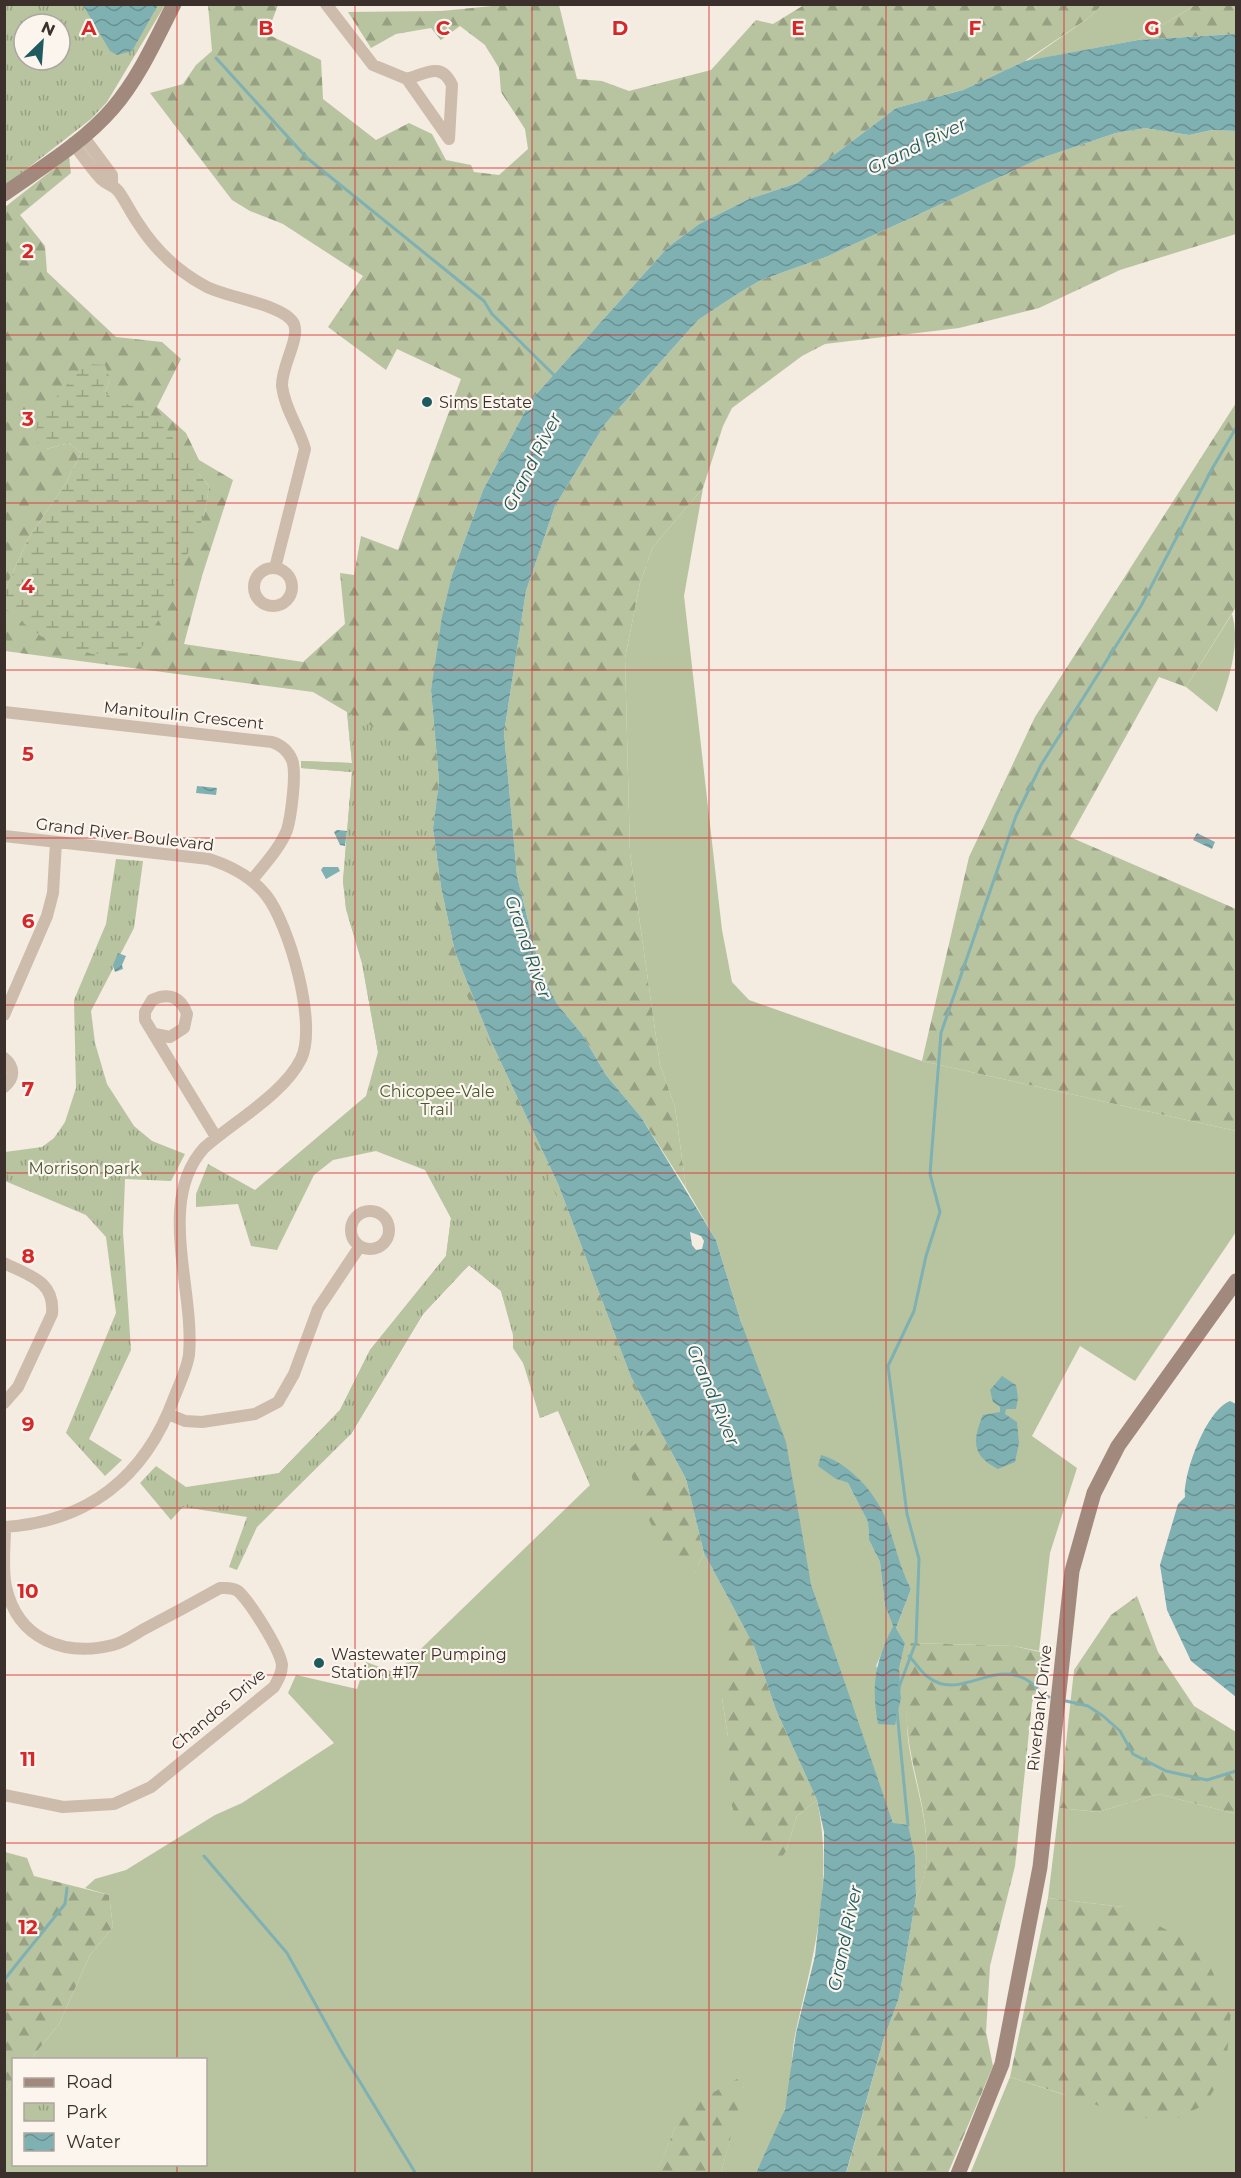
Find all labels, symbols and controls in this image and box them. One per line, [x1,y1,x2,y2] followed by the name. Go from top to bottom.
[12,12,72,72] north arrow
[80,16,97,40] text: A
[258,16,274,40] text: B
[436,16,451,40] text: C
[612,16,628,40] text: D
[791,16,805,40] text: E
[969,16,982,40] text: F
[1144,16,1160,40] text: G
[38,18,58,40] text: N
[864,112,971,179] water label: Grand River
[22,239,34,263] text: 2
[439,393,532,412] place label: Sims Estate
[420,395,434,409] marker: Sims Estate
[21,407,34,431] text: 3
[498,408,567,515] water label: Grand River
[21,574,35,598] text: 4
[103,698,266,733] street label: Manitoulin Crescent
[22,742,34,766] text: 5
[35,814,215,855] street label: Grand River Boulevard
[500,893,556,1002] water label: Grand River
[22,909,35,933] text: 6
[22,1077,34,1101] text: 7
[379,1082,495,1119] park label: Chicopee-Vale Trail
[28,1159,140,1178] park label: Morrison park
[21,1244,35,1268] text: 8
[682,1341,744,1450] water label: Grand River
[22,1412,34,1436] text: 9
[17,1579,39,1603] text: 10
[1023,1644,1056,1772] street label: Riverbank Drive
[331,1645,507,1682] place label: Wastewater Pumping Station #17
[312,1656,326,1670] marker: Wastewater Pumping Station #17
[167,1664,269,1754] street label: Chandos Drive
[20,1747,36,1771] text: 11
[823,1882,867,1993] water label: Grand River
[18,1915,38,1939] text: 12
[12,2058,207,2166] legend
[66,2071,113,2093] text: Road
[66,2101,107,2123] text: Park
[66,2131,121,2153] text: Water

